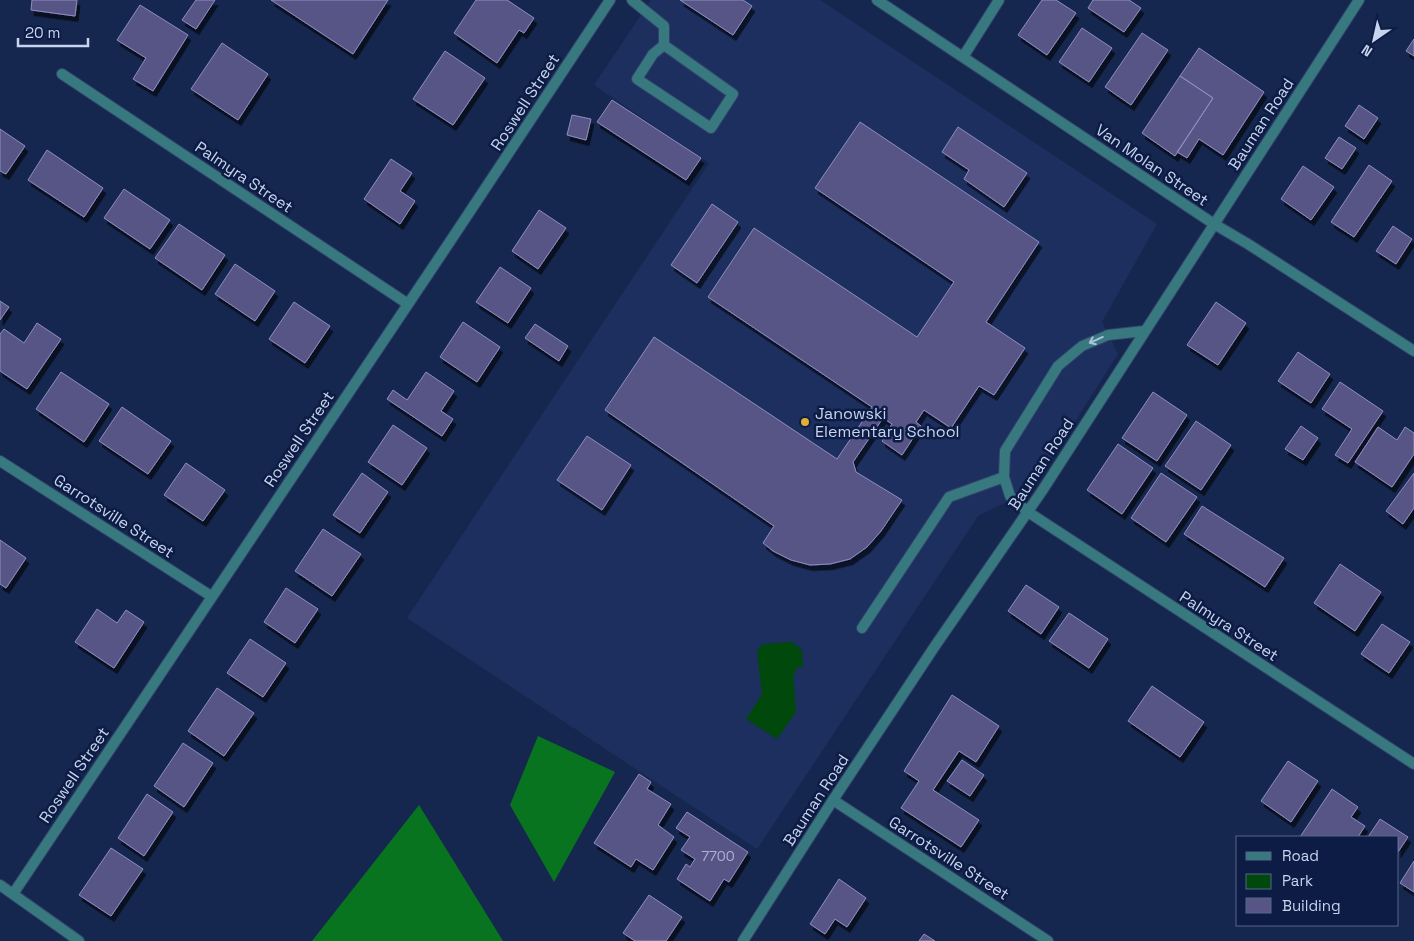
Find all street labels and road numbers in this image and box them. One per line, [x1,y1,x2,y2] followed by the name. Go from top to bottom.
[486,50,564,154] street label: Roswell Street
[1223,74,1299,174] street label: Bauman Road
[1091,119,1213,211] street label: Van Molan Street
[191,136,297,218] street label: Palmyra Street
[259,387,339,491] street label: Roswell Street
[1003,414,1079,514] street label: Bauman Road
[50,469,178,563] street label: Garrotsville Street
[1175,586,1283,666] street label: Palmyra Street
[34,723,114,827] street label: Roswell Street
[778,750,854,850] street label: Bauman Road
[885,811,1013,905] street label: Garrotsville Street

